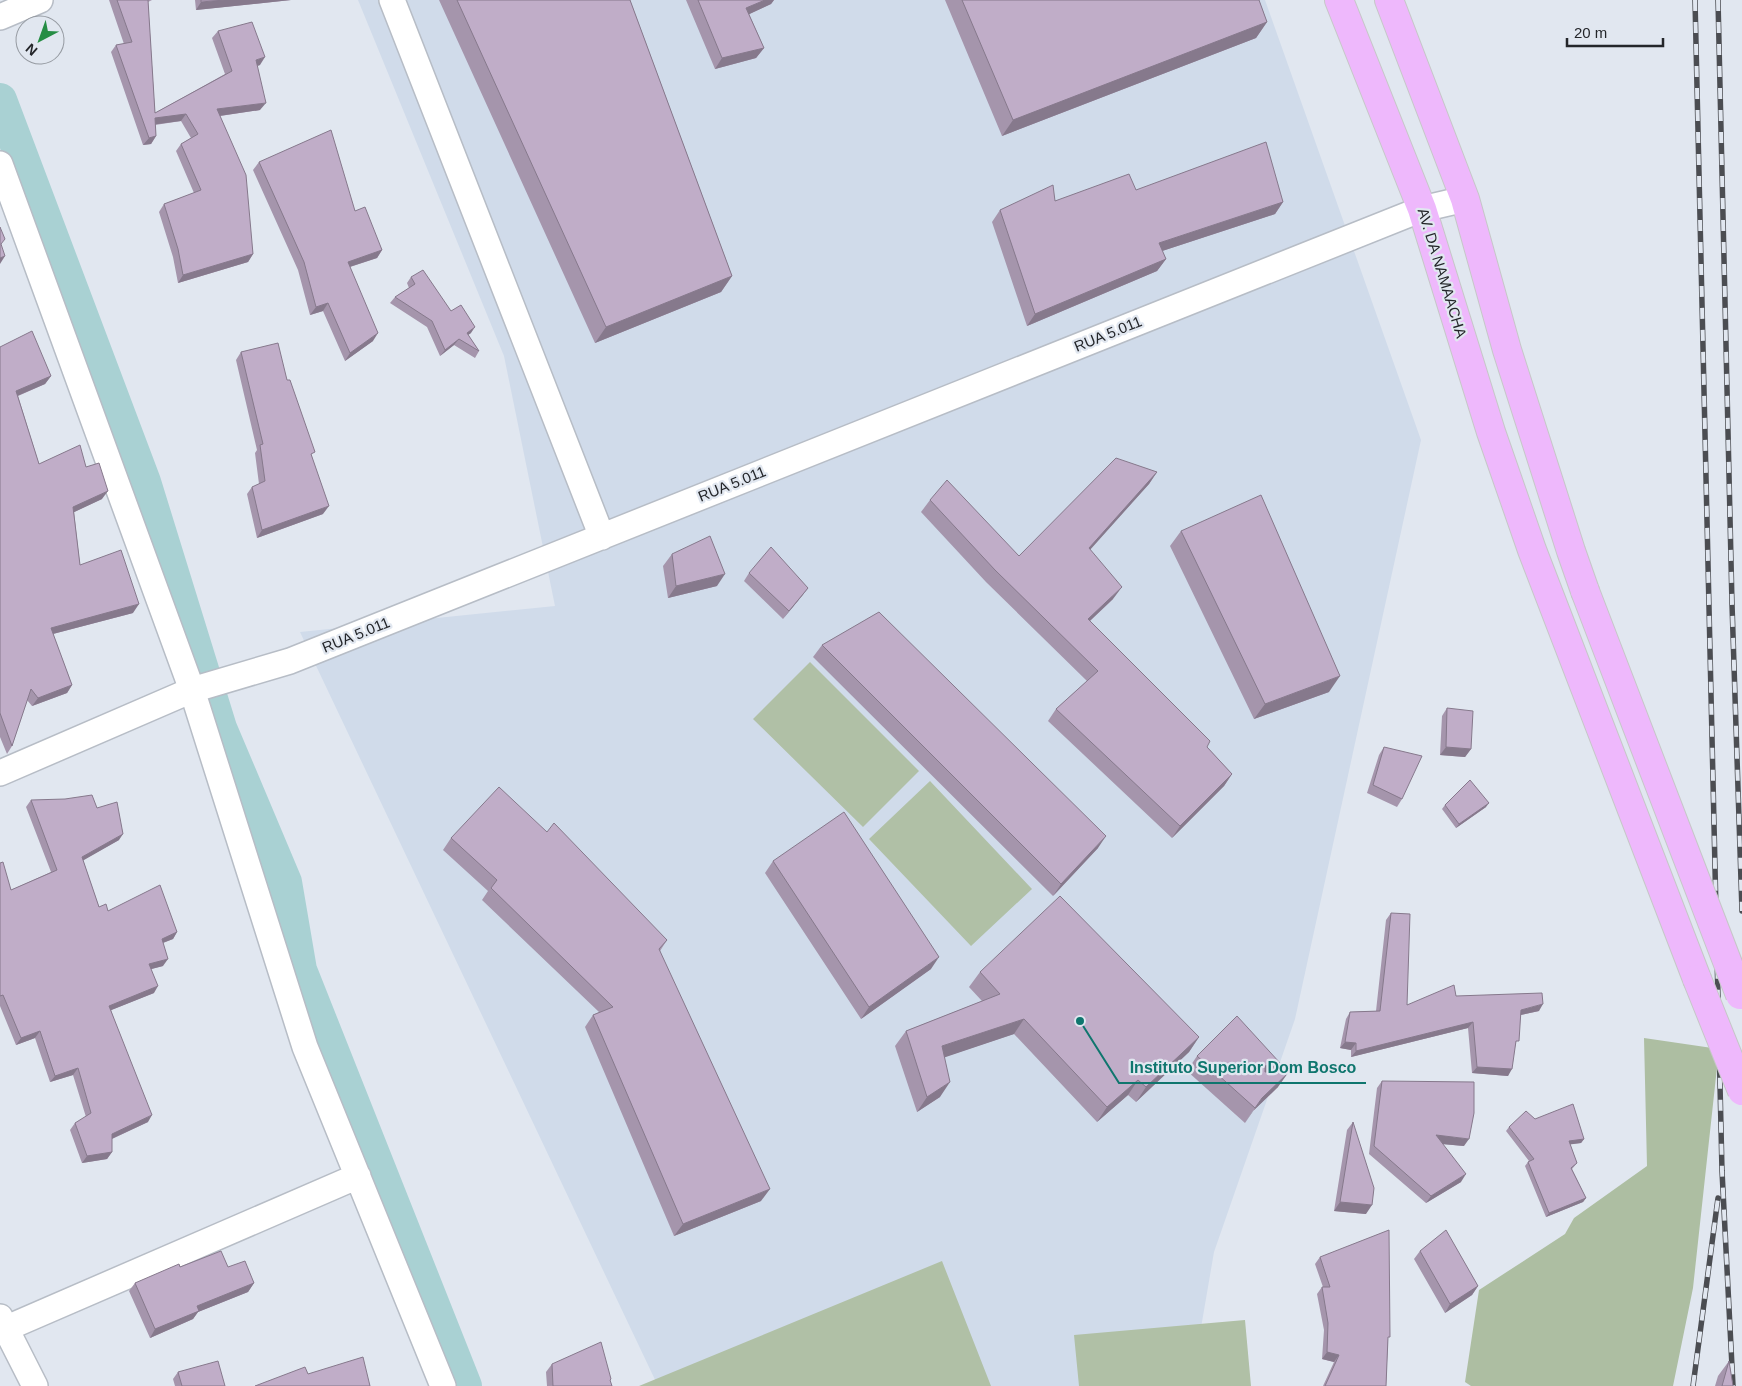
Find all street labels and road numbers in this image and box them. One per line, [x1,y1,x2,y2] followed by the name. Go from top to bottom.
[1415,206,1470,340] street label: AV. DA NAMAACHA
[1072,312,1144,355] street label: RUA 5.011
[696,462,768,505] street label: RUA 5.011
[320,613,392,656] street label: RUA 5.011

